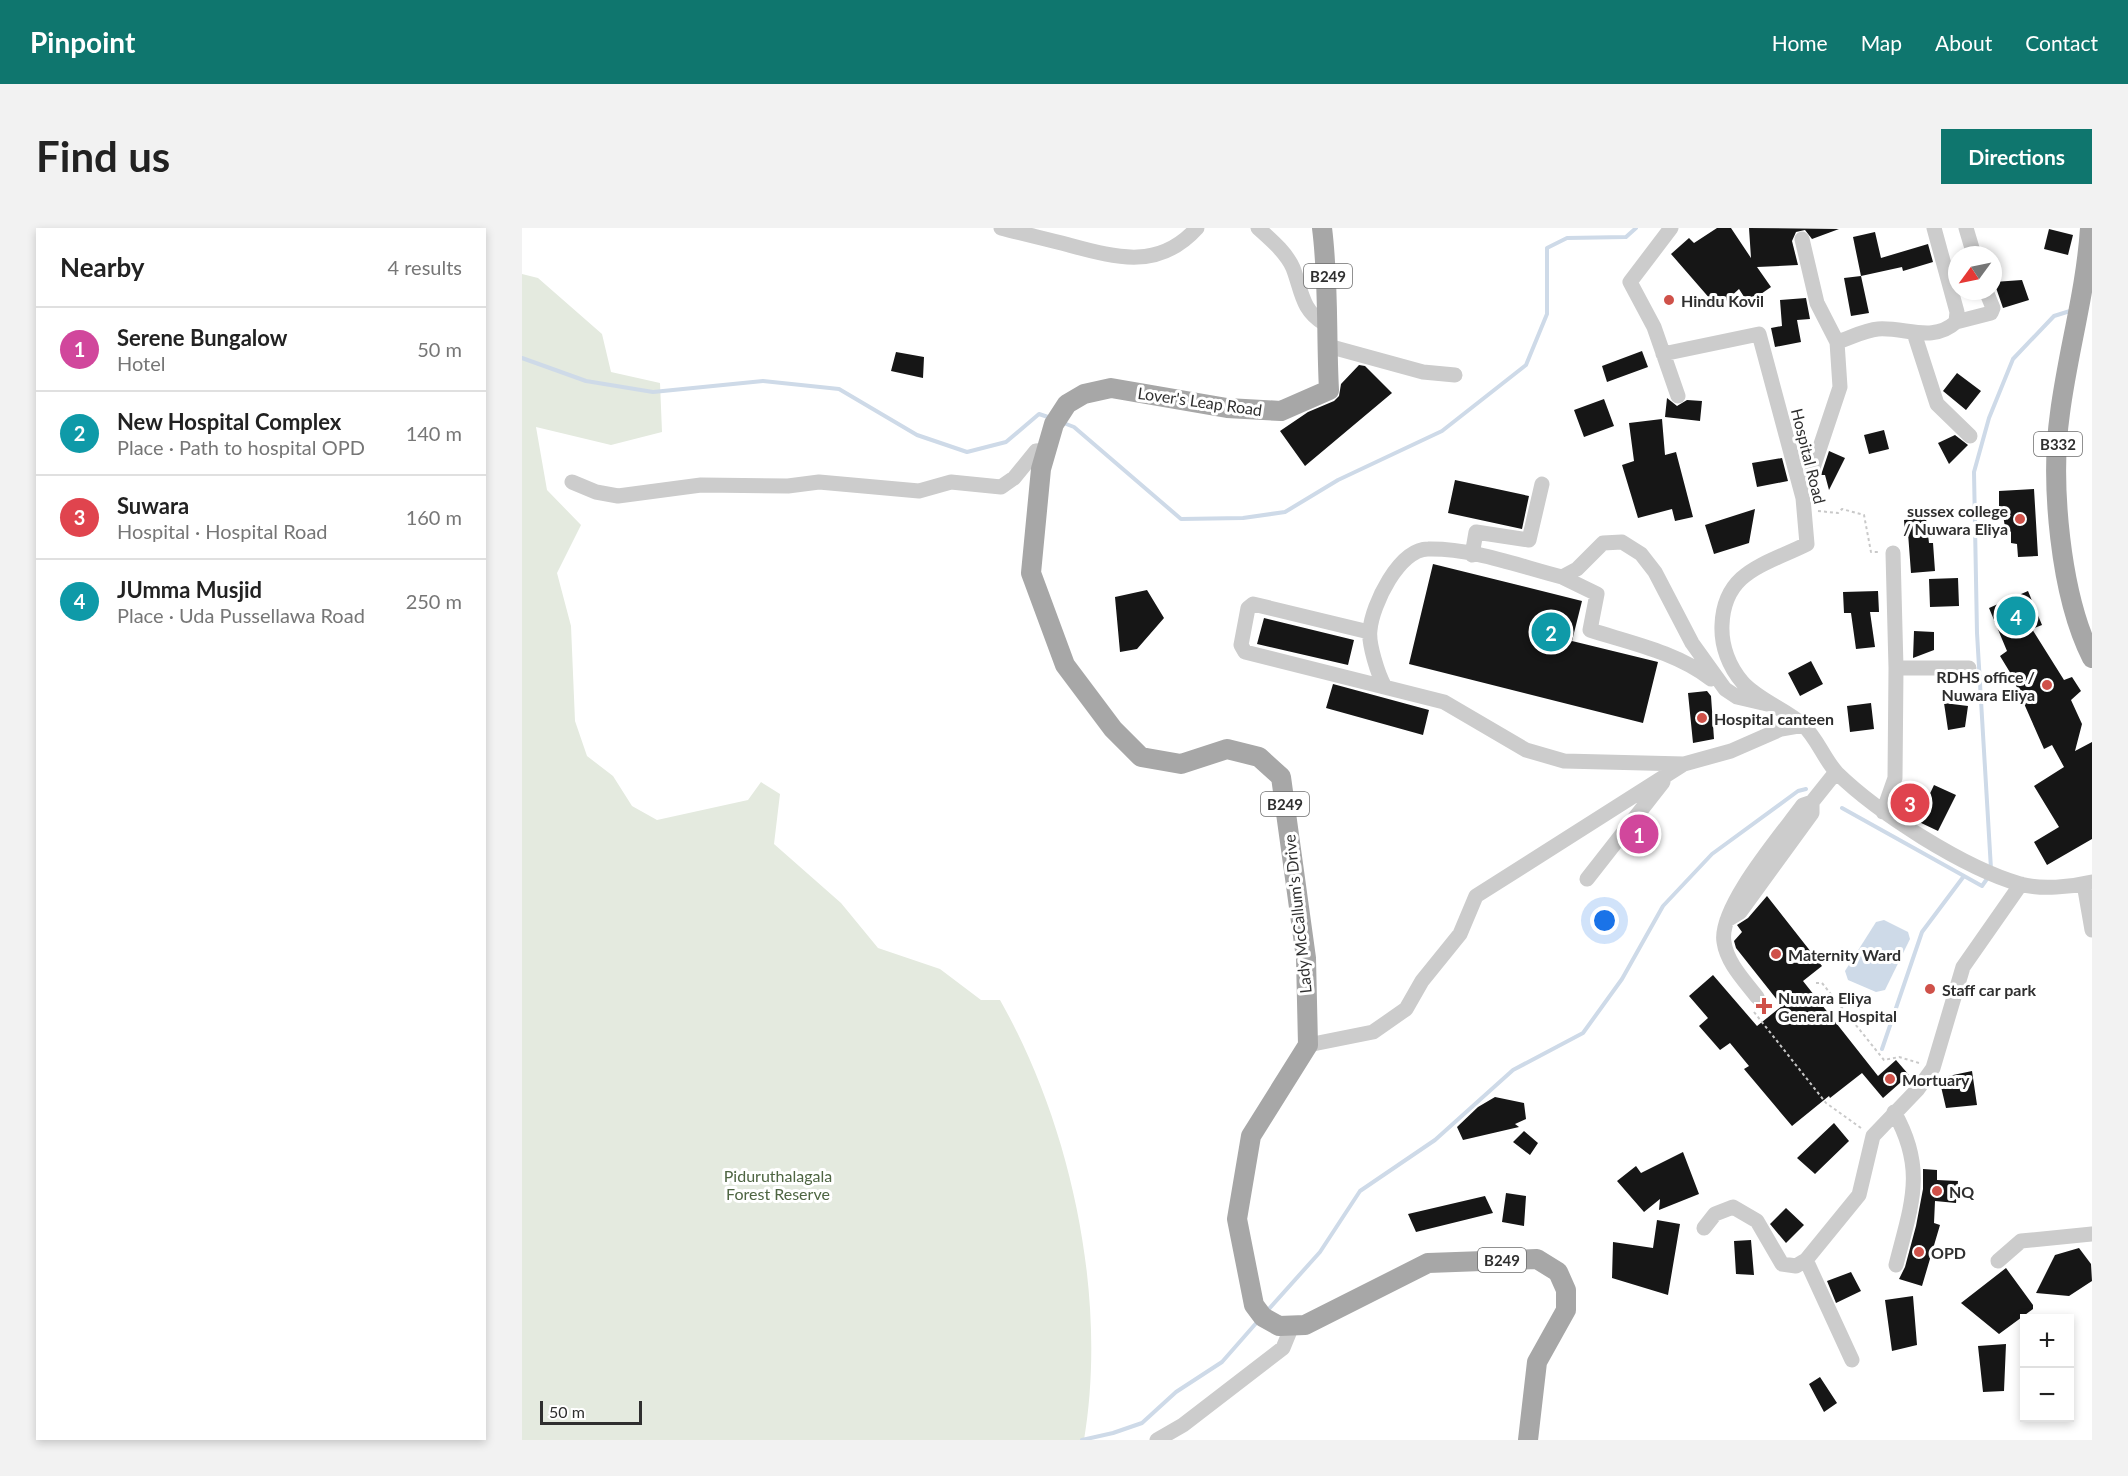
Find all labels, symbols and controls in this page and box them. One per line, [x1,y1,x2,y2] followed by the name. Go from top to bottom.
[30,25,135,59] text: Pinpoint
[1772,30,1828,55] text: Home
[1861,30,1902,55] text: Map
[1935,30,1992,55] text: About
[2025,30,2098,55] text: Contact
[1941,129,2092,184] button: Directions
[36,131,170,181] text: Find us
[1948,246,2002,300] north arrow
[60,251,145,283] text: Nearby
[387,255,462,279] text: 4 results
[1304,264,1352,288] road number: B249
[1681,291,1764,310] place label: Hindu Kovil
[1662,293,1676,307] marker: Hindu Kovil
[117,324,287,351] text: Serene Bungalow
[74,337,85,361] text: 1
[417,337,462,361] text: 50 m
[117,351,166,375] text: Hotel
[1137,383,1263,419] street label: Lover's Leap Road
[1788,406,1830,506] street label: Hospital Road
[117,408,341,435] text: New Hospital Complex
[74,421,85,445] text: 2
[406,421,462,445] text: 140 m
[2034,432,2082,456] road number: B332
[117,435,365,459] text: Place · Path to hospital OPD
[117,492,189,519] text: Suwara
[1903,501,2008,538] place label: sussex college / Nuwara Eliya
[74,505,85,529] text: 3
[406,505,462,529] text: 160 m
[2013,512,2027,526] marker: sussex college / Nuwara Eliya
[117,519,328,543] text: Hospital · Hospital Road
[117,576,262,603] text: JUmma Musjid
[74,589,85,613] text: 4
[406,589,462,613] text: 250 m
[1996,594,2036,638] pin: 4
[117,603,365,627] text: Place · Uda Pussellawa Road
[1532,610,1570,654] pin: 2
[1936,667,2035,704] place label: RDHS office / Nuwara Eliya
[2040,678,2054,692] marker: RDHS office / Nuwara Eliya
[1714,709,1834,728] place label: Hospital canteen
[1695,711,1709,725] marker: Hospital canteen
[1890,780,1930,826] pin: 3
[1261,792,1309,816] road number: B249
[1620,812,1658,856] pin: 1
[1279,834,1315,994] street label: Lady McCallum's Drive
[1590,906,1619,935] your location
[1788,945,1901,964] place label: Maternity Ward
[1769,947,1783,961] marker: Maternity Ward
[1942,980,2036,999] place label: Staff car park
[1923,982,1937,996] marker: Staff car park
[1778,988,1897,1025] place label: Nuwara Eliya General Hospital
[1755,997,1773,1015] marker: Nuwara Eliya General Hospital
[1902,1070,1970,1089] place label: Mortuary
[1883,1072,1897,1086] marker: Mortuary
[724,1166,832,1203] park label: Piduruthalagala Forest Reserve
[1949,1182,1974,1201] place label: NQ
[1930,1184,1944,1198] marker: NQ
[1931,1243,1966,1262] place label: OPD
[1912,1245,1926,1259] marker: OPD
[1478,1248,1526,1272] road number: B249
[2020,1314,2074,1422] map controls
[2020,1314,2074,1368] button: +
[2020,1368,2074,1422] button: −
[540,1398,642,1426] scale bar
[549,1402,585,1421] text: 50 m

